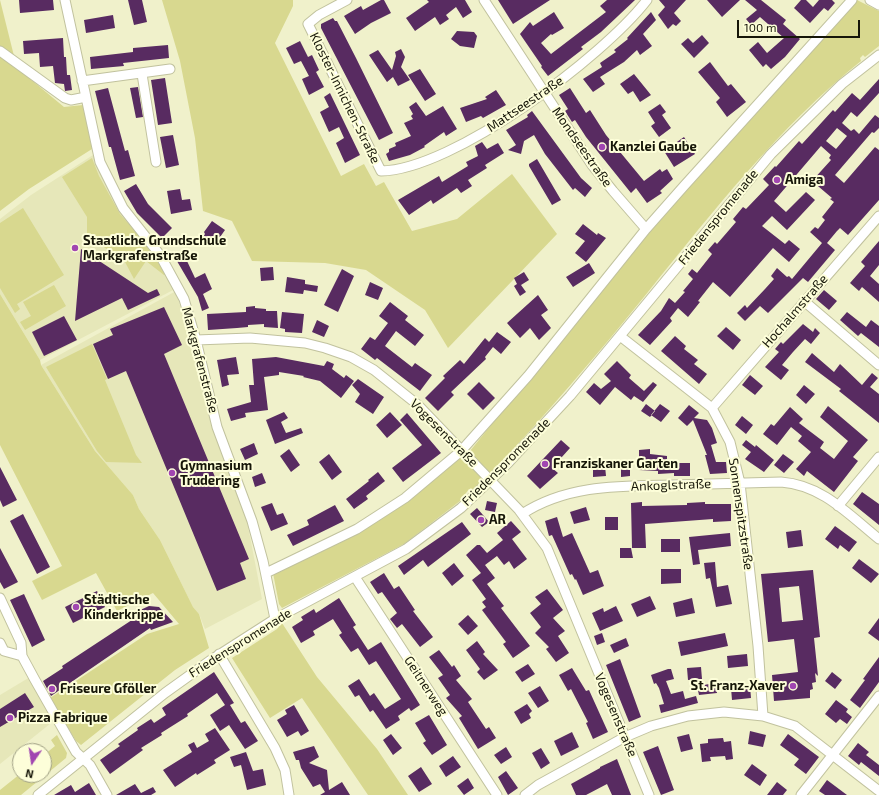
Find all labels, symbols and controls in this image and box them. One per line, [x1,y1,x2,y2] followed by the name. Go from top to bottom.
[739,12,862,38] scale bar
[744,20,776,34] text: 100 m
[306,30,384,166] street label: Kloster-Innichen-Straße
[484,73,566,135] street label: Mattseestraße
[549,104,615,190] street label: Mondseestraße
[610,139,697,155] place label: Kanzlei Gaube
[597,142,607,152] marker: Kanzlei Gaube
[675,166,761,268] street label: Friedenspromenade
[785,172,823,188] place label: Amiga
[772,175,782,185] marker: Amiga
[83,233,226,264] place label: Staatliche Grundschule Markgrafenstraße
[70,243,80,253] marker: Staatliche Grundschule Markgrafenstraße
[759,271,831,351] street label: Hochalmstraße
[178,305,222,415] street label: Markgrafenstraße
[407,396,481,470] street label: Vogesenstraße
[459,415,553,509] street label: Friedenspromenade
[553,456,678,472] place label: Franziskaner Garten
[725,457,757,571] street label: Sonnenspitzstraße
[180,458,252,489] place label: Gymnasium Trudering
[540,459,550,469] marker: Franziskaner Garten
[167,468,177,478] marker: Gymnasium Trudering
[631,476,711,494] street label: Ankoglstraße
[489,512,506,528] place label: AR
[476,515,486,525] marker: AR
[84,592,164,623] place label: Städtische Kinderkrippe
[71,602,81,612] marker: Städtische Kinderkrippe
[186,605,294,681] street label: Friedenspromenade
[401,653,451,719] street label: Geitnerweg
[591,671,641,759] street label: Vogesenstraße
[691,678,785,694] place label: St. Franz-Xaver
[60,681,156,697] place label: Friseure Gföller
[788,681,798,691] marker: St. Franz-Xaver
[47,684,57,694] marker: Friseure Gföller
[18,710,108,726] place label: Pizza Fabrique
[5,713,15,723] marker: Pizza Fabrique
[12,743,52,783] north arrow
[24,767,35,781] text: N

